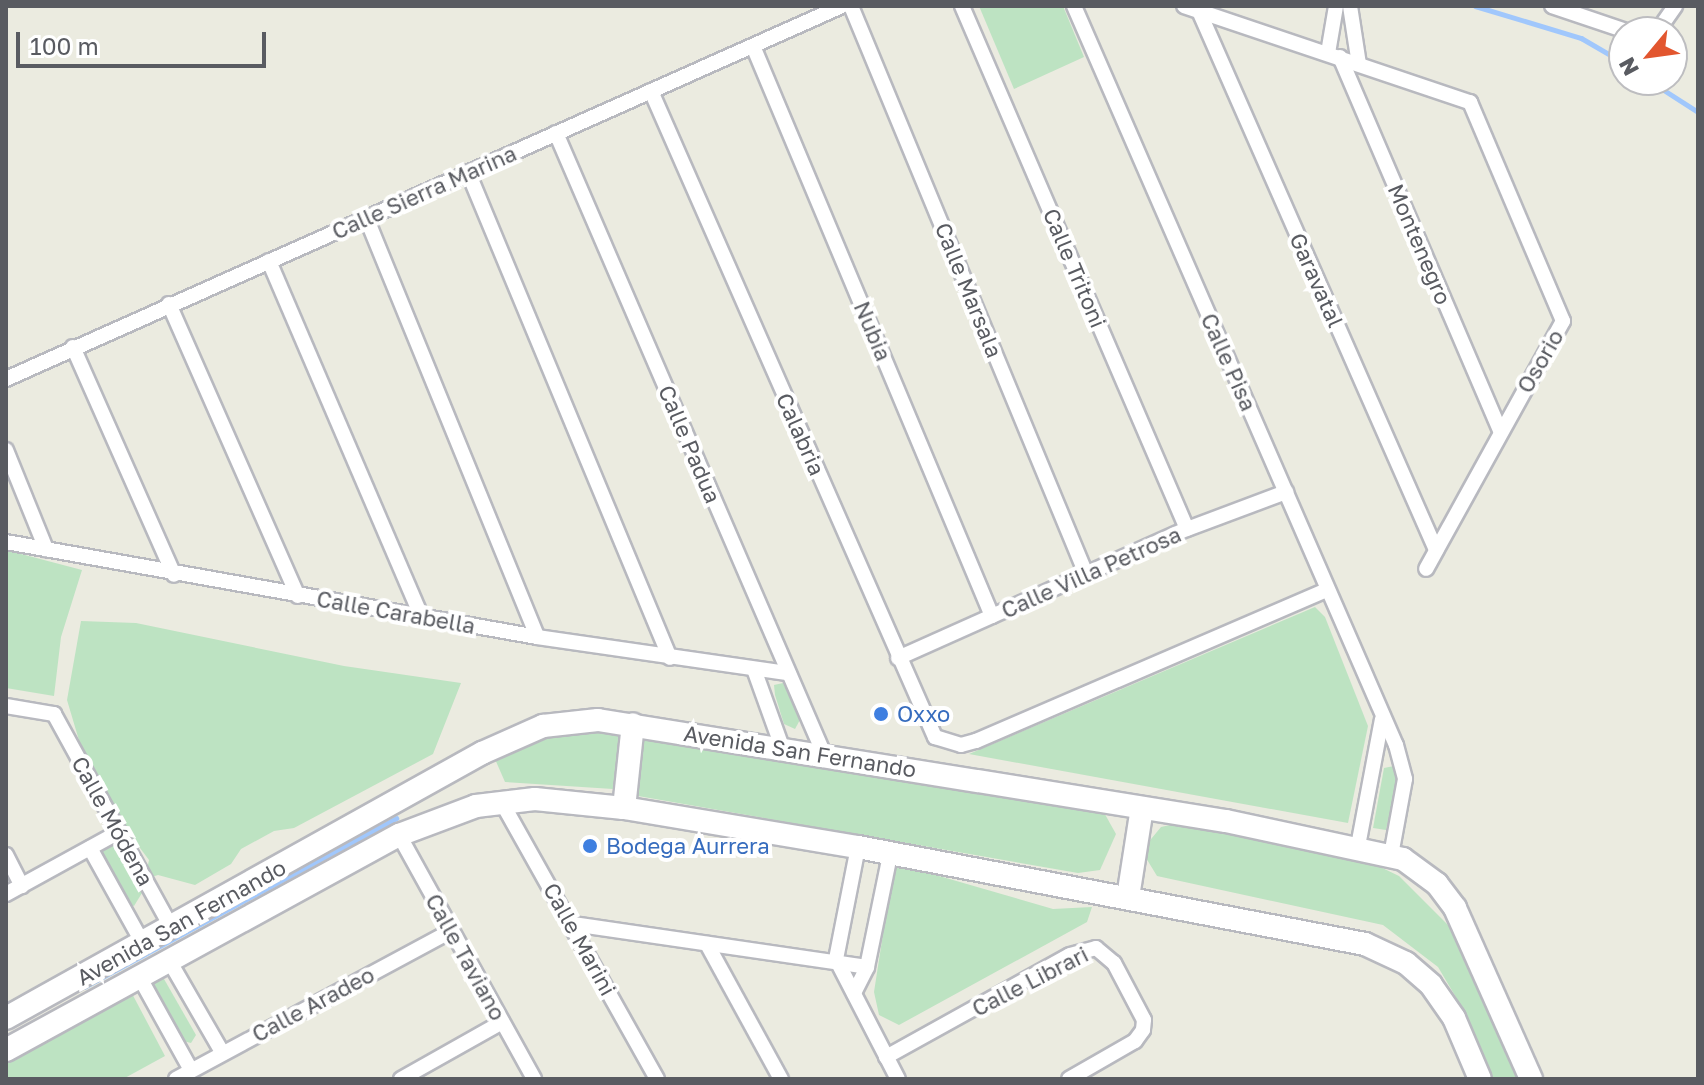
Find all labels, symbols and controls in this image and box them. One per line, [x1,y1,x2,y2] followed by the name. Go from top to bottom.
[20,16,270,66] scale bar
[1608,16,1688,96] north arrow
[30,31,99,60] text: 100 m
[1612,53,1644,81] text: N
[328,139,520,245] street label: Calle Sierra Marina
[1383,180,1457,308] street label: Montenegro
[1038,204,1112,332] street label: Calle Tritoni
[930,219,1008,361] street label: Calle Marsala
[1285,229,1349,331] street label: Garavatal
[849,297,897,365] street label: Nubia
[1196,309,1262,415] street label: Calle Pisa
[1511,325,1569,397] street label: Osorio
[653,381,727,507] street label: Calle Padua
[771,389,831,479] street label: Calabria
[997,521,1185,623] street label: Calle Villa Petrosa
[315,585,477,639] street label: Calle Carabella
[897,701,950,727] place label: Oxxo
[872,705,890,723] marker: Oxxo
[682,720,918,782] street label: Avenida San Fernando
[67,752,159,890] street label: Calle Módena
[606,833,770,859] place label: Bodega Aurrera
[581,837,599,855] marker: Bodega Aurrera
[72,854,290,990] street label: Avenida San Fernando
[538,878,622,1000] street label: Calle Marini
[420,889,512,1025] street label: Calle Taviano
[968,940,1092,1022] street label: Calle Librari
[247,961,379,1047] street label: Calle Aradeo

